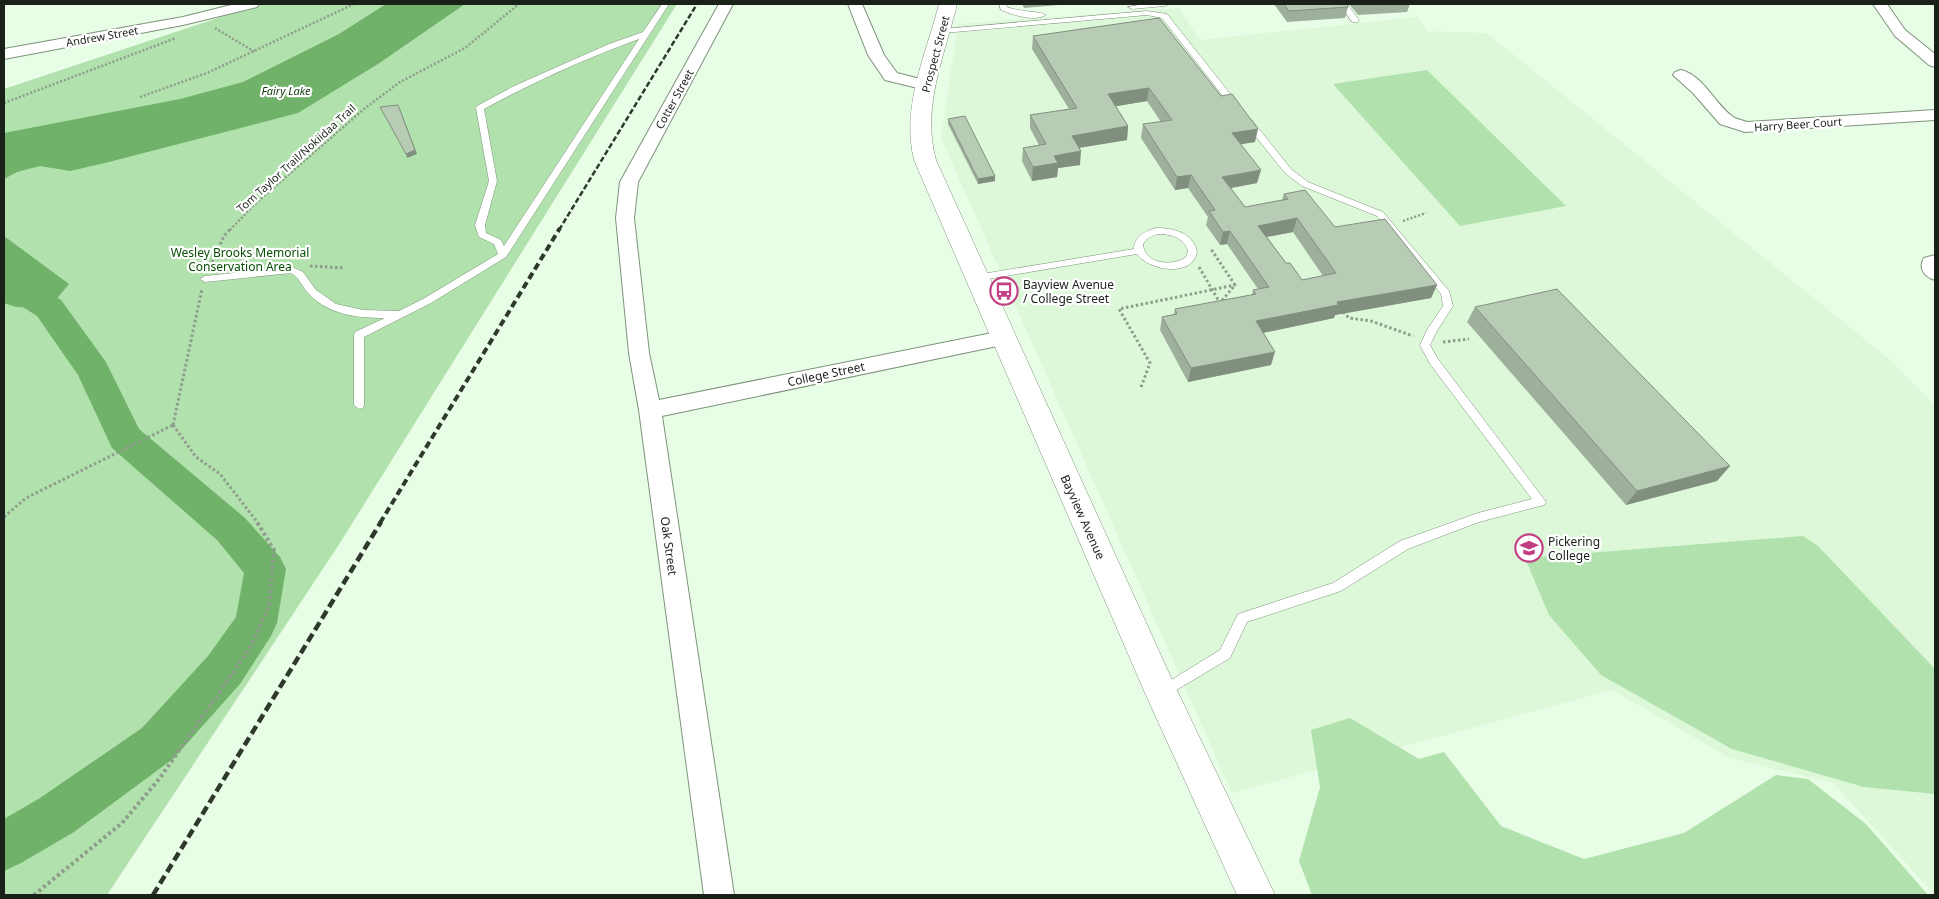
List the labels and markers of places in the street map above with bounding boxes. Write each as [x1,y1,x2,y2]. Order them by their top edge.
bus stop icon: Bayview Avenue / College Street [989,276,1019,306]
place label: Bayview Avenue / College Street [1023,276,1114,307]
school or university icon: Pickering College [1514,533,1544,563]
place label: Pickering College [1548,533,1600,564]

